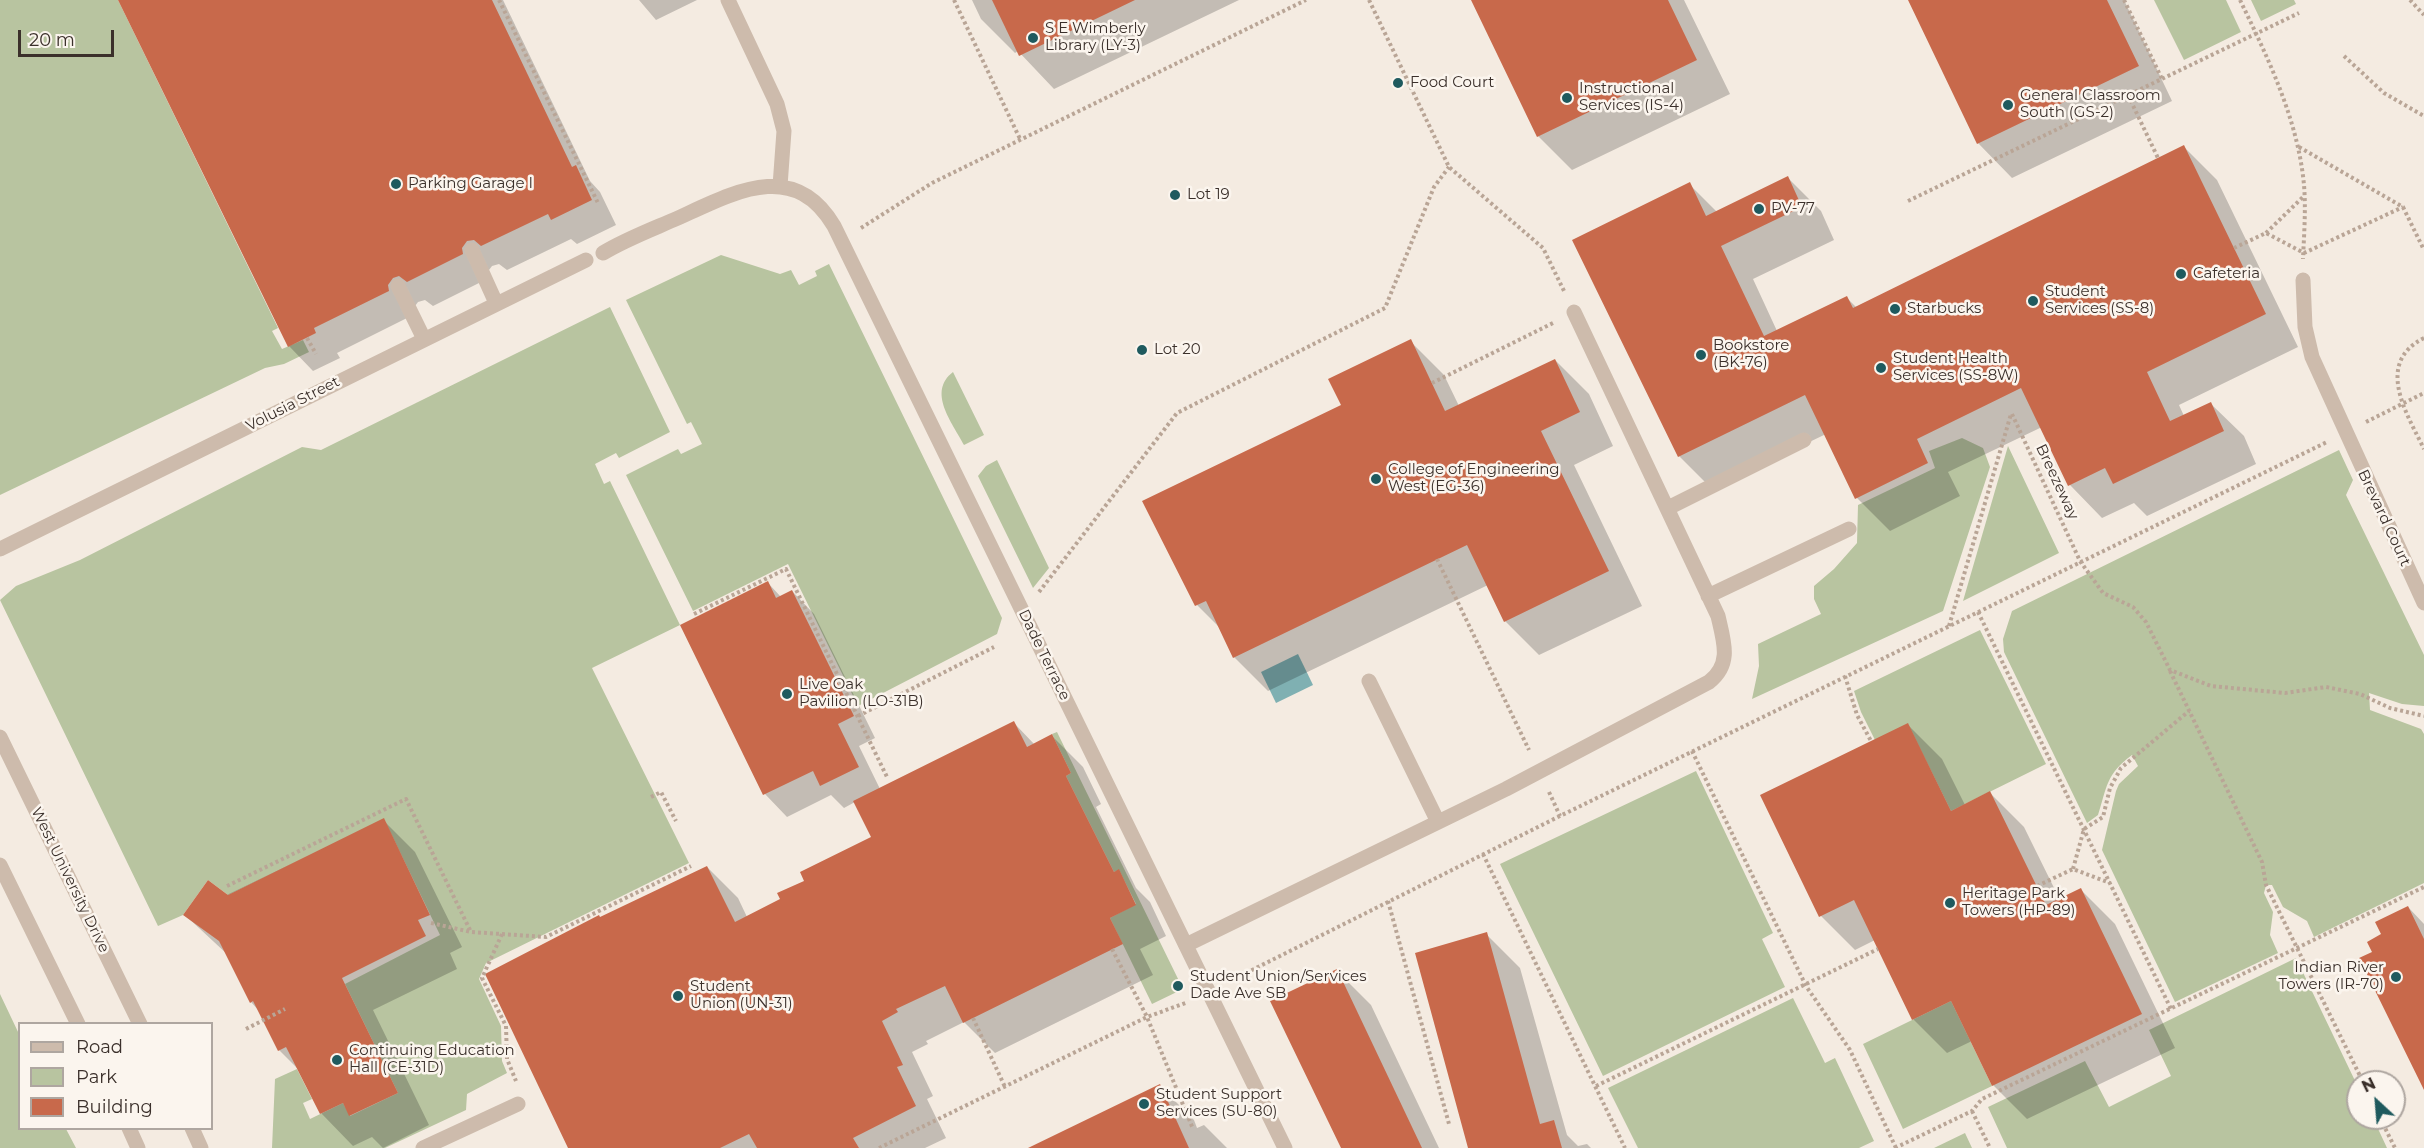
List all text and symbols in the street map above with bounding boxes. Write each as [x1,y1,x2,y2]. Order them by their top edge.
scale bar [21,18,117,56]
place label: S E Wimberly Library (LY-3) [1045,20,1146,55]
text: 20 m [29,29,75,51]
marker: S E Wimberly Library (LY-3) [1026,31,1040,45]
place label: Food Court [1410,74,1494,92]
marker: Food Court [1391,76,1405,90]
place label: Instructional Services (IS-4) [1579,80,1684,115]
place label: General Classroom South (GS-2) [2020,87,2161,122]
marker: Instructional Services (IS-4) [1560,91,1574,105]
marker: General Classroom South (GS-2) [2001,98,2015,112]
place label: Parking Garage I [408,175,533,193]
marker: Parking Garage I [389,177,403,191]
place label: Lot 19 [1187,186,1230,204]
marker: Lot 19 [1168,188,1182,202]
place label: PV-77 [1771,200,1815,218]
marker: PV-77 [1752,202,1766,216]
place label: Cafeteria [2193,265,2260,283]
marker: Cafeteria [2174,267,2188,281]
place label: Student Services (SS-8) [2045,283,2154,318]
marker: Student Services (SS-8) [2026,294,2040,308]
place label: Starbucks [1907,300,1981,318]
marker: Starbucks [1888,302,1902,316]
place label: Bookstore (BK-76) [1713,337,1789,372]
place label: Lot 20 [1154,341,1201,359]
marker: Lot 20 [1135,343,1149,357]
marker: Bookstore (BK-76) [1694,348,1708,362]
place label: Student Health Services (SS-8W) [1893,350,2019,385]
marker: Student Health Services (SS-8W) [1874,361,1888,375]
street label: Volusia Street [243,373,343,435]
street label: Breezeway [2032,441,2082,523]
place label: College of Engineering West (EG-36) [1388,461,1560,496]
street label: Brevard Court [2354,467,2414,569]
marker: College of Engineering West (EG-36) [1369,472,1383,486]
street label: Dade Terrace [1014,607,1074,703]
place label: Live Oak Pavilion (LO-31B) [799,676,924,711]
marker: Live Oak Pavilion (LO-31B) [780,687,794,701]
street label: West University Drive [27,804,113,956]
place label: Heritage Park Towers (HP-89) [1962,885,2075,920]
marker: Heritage Park Towers (HP-89) [1943,896,1957,910]
place label: Indian River Towers (IR-70) [2278,959,2384,994]
place label: Student Union/Services Dade Ave SB [1190,968,1366,1003]
marker: Indian River Towers (IR-70) [2389,970,2403,984]
place label: Student Union (UN-31) [690,978,793,1013]
marker: Student Union/Services Dade Ave SB [1171,979,1185,993]
marker: Student Union (UN-31) [671,989,685,1003]
legend [18,1022,213,1130]
text: Road [76,1036,123,1058]
place label: Continuing Education Hall (CE-31D) [349,1042,515,1077]
marker: Continuing Education Hall (CE-31D) [330,1053,344,1067]
text: Park [76,1066,117,1088]
north arrow [2346,1070,2406,1130]
text: N [2359,1074,2379,1097]
place label: Student Support Services (SU-80) [1156,1086,1282,1121]
text: Building [76,1096,153,1118]
marker: Student Support Services (SU-80) [1137,1097,1151,1111]

